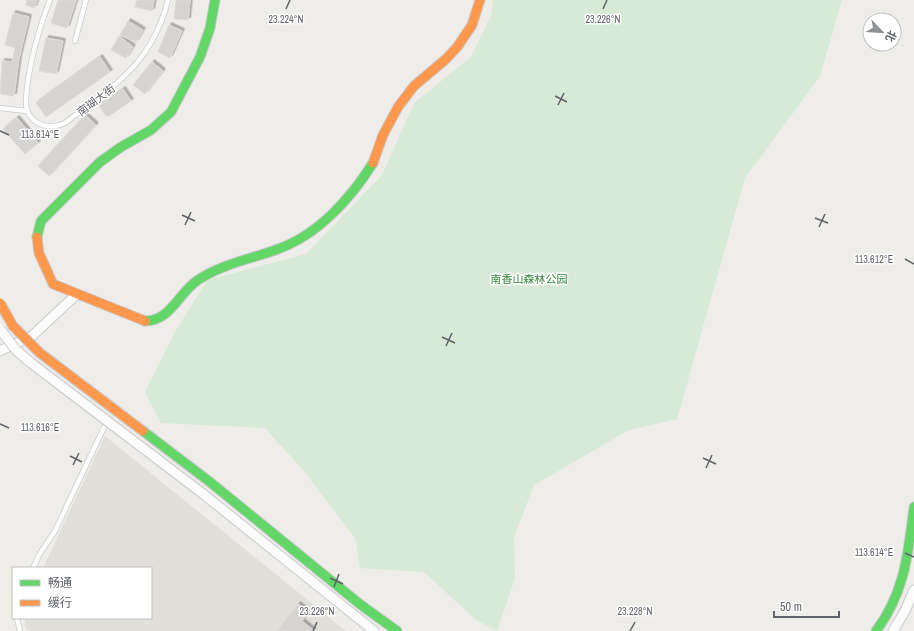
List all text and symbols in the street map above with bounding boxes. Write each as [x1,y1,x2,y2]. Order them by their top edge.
north arrow [862,12,902,52]
text: 23.224°N [269,13,304,26]
text: 23.226°N [586,13,621,26]
text: 北 [882,28,900,44]
street label: 南瑚大街 [74,81,118,119]
text: 113.614°E [21,128,59,141]
text: 113.612°E [855,253,893,266]
park label: 南香山森林公园 [491,272,568,286]
text: 113.616°E [21,421,59,434]
text: 113.614°E [855,546,893,559]
legend [12,567,152,619]
text: 畅通 [48,575,72,591]
scale bar [774,593,839,619]
text: 缓行 [48,595,72,611]
text: 50 m [780,599,802,615]
text: 23.226°N [300,605,335,618]
text: 23.228°N [618,605,653,618]

